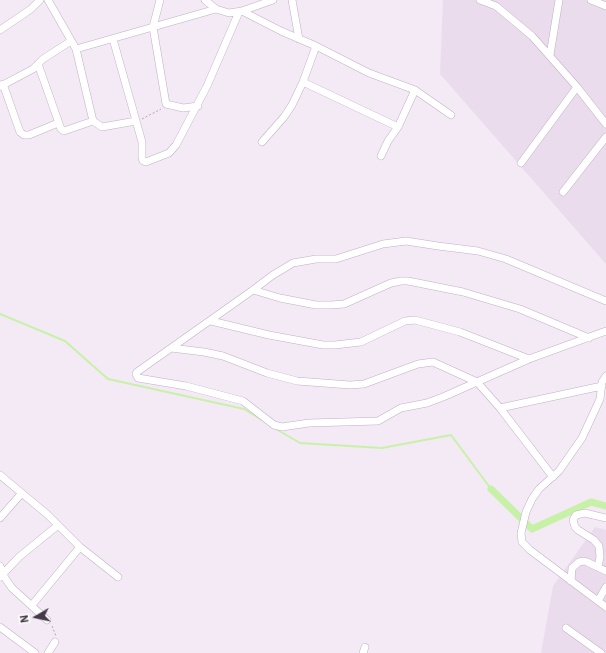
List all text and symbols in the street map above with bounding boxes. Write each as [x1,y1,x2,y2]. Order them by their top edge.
north arrow [16,597,56,637]
text: N [17,614,32,624]

